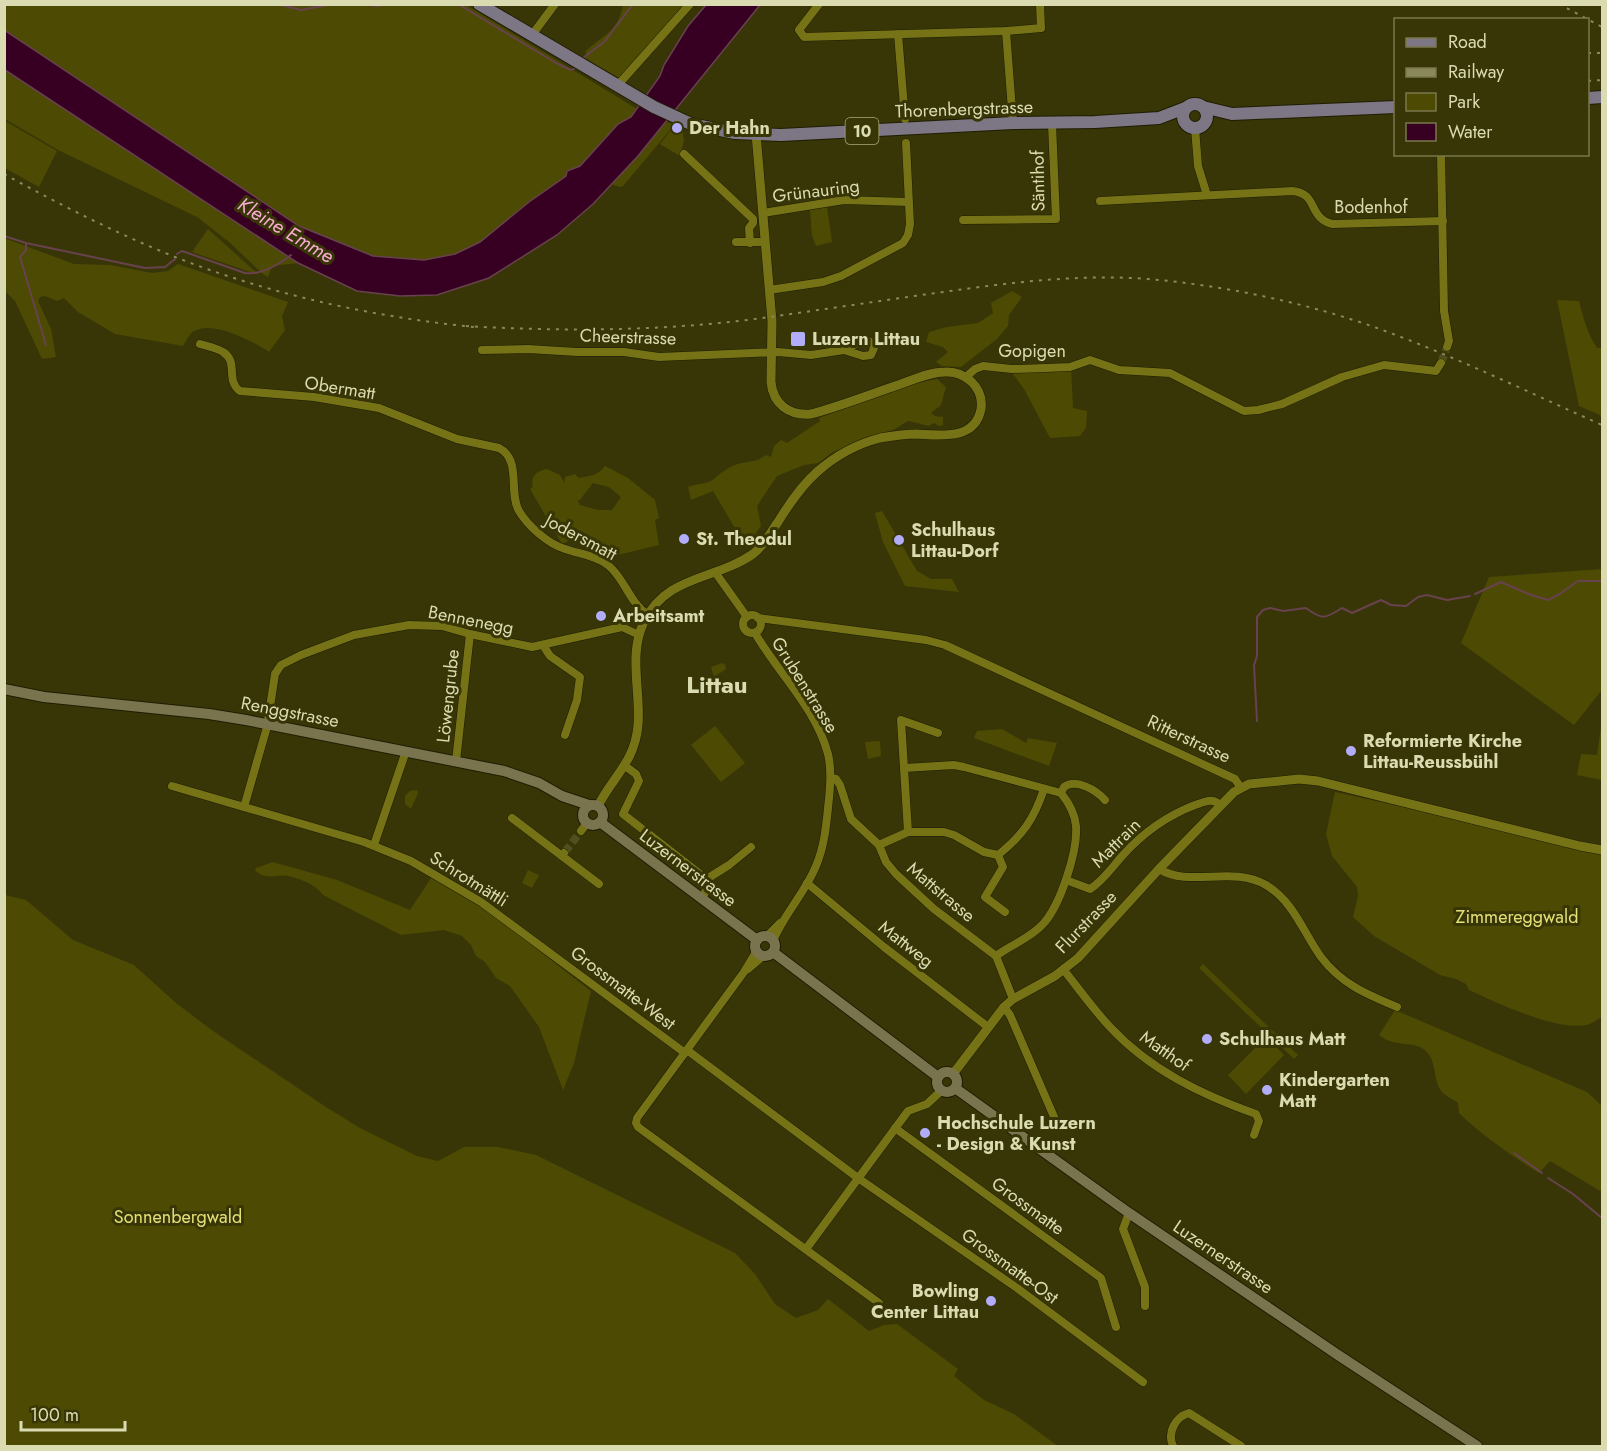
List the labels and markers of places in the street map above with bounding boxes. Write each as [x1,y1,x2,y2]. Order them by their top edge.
place label: Der Hahn [689,115,770,141]
marker: Der Hahn [670,121,684,135]
place label: Luzern Littau [812,326,920,352]
marker: Luzern Littau [789,330,807,348]
place label: Schulhaus Littau-Dorf [911,517,999,564]
place label: St. Theodul [696,526,792,552]
marker: St. Theodul [677,532,691,546]
marker: Schulhaus Littau-Dorf [892,533,906,547]
place label: Arbeitsamt [612,603,704,629]
marker: Arbeitsamt [594,609,608,623]
place label: Reformierte Kirche Littau-Reussbühl [1363,728,1522,775]
marker: Reformierte Kirche Littau-Reussbühl [1344,744,1358,758]
place label: Schulhaus Matt [1219,1026,1346,1052]
marker: Schulhaus Matt [1200,1032,1214,1046]
place label: Kindergarten Matt [1279,1067,1390,1114]
marker: Kindergarten Matt [1260,1083,1274,1097]
place label: Hochschule Luzern - Design & Kunst [937,1110,1096,1157]
marker: Hochschule Luzern - Design & Kunst [918,1126,932,1140]
place label: Bowling Center Littau [871,1278,979,1325]
marker: Bowling Center Littau [984,1294,998,1308]

